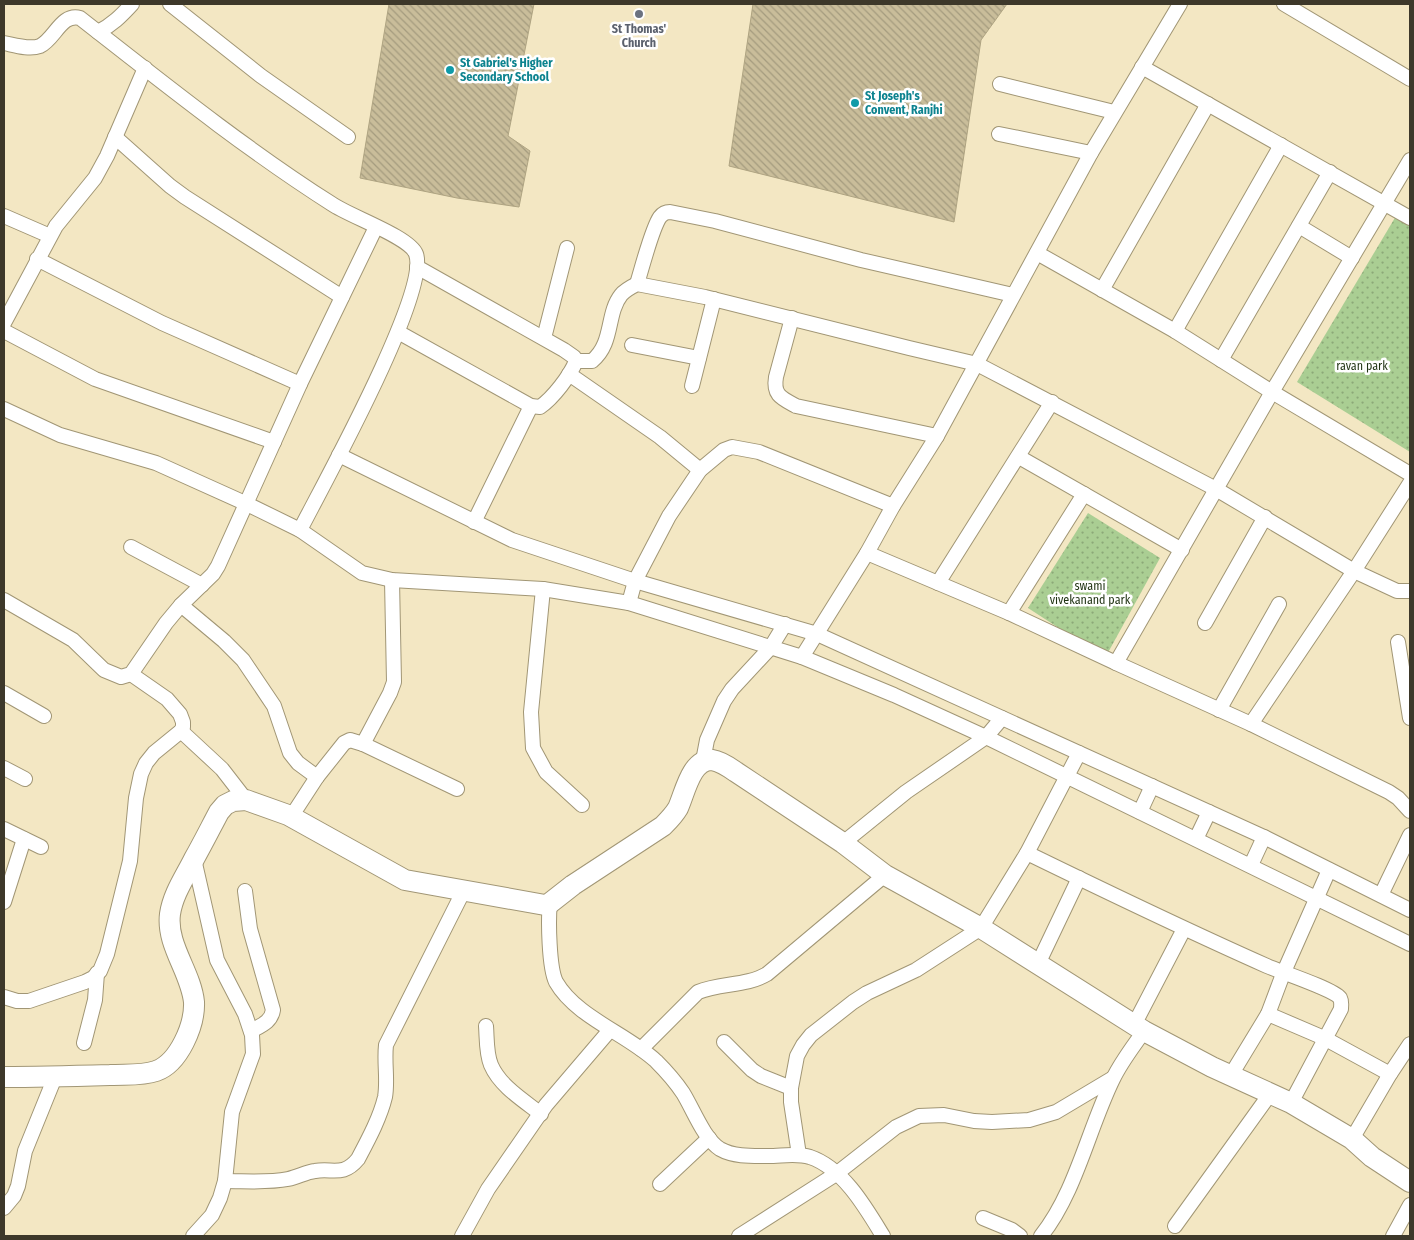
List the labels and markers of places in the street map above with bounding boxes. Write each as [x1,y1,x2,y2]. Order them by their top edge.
marker: St Thomas' Church [633,8,645,20]
place label: St Thomas' Church [612,22,666,50]
place label: St Gabriel's Higher Secondary School [460,56,553,84]
marker: St Gabriel's Higher Secondary School [444,64,456,76]
place label: St Joseph's Convent, Ranjhi [865,89,943,117]
marker: St Joseph's Convent, Ranjhi [849,97,861,109]

